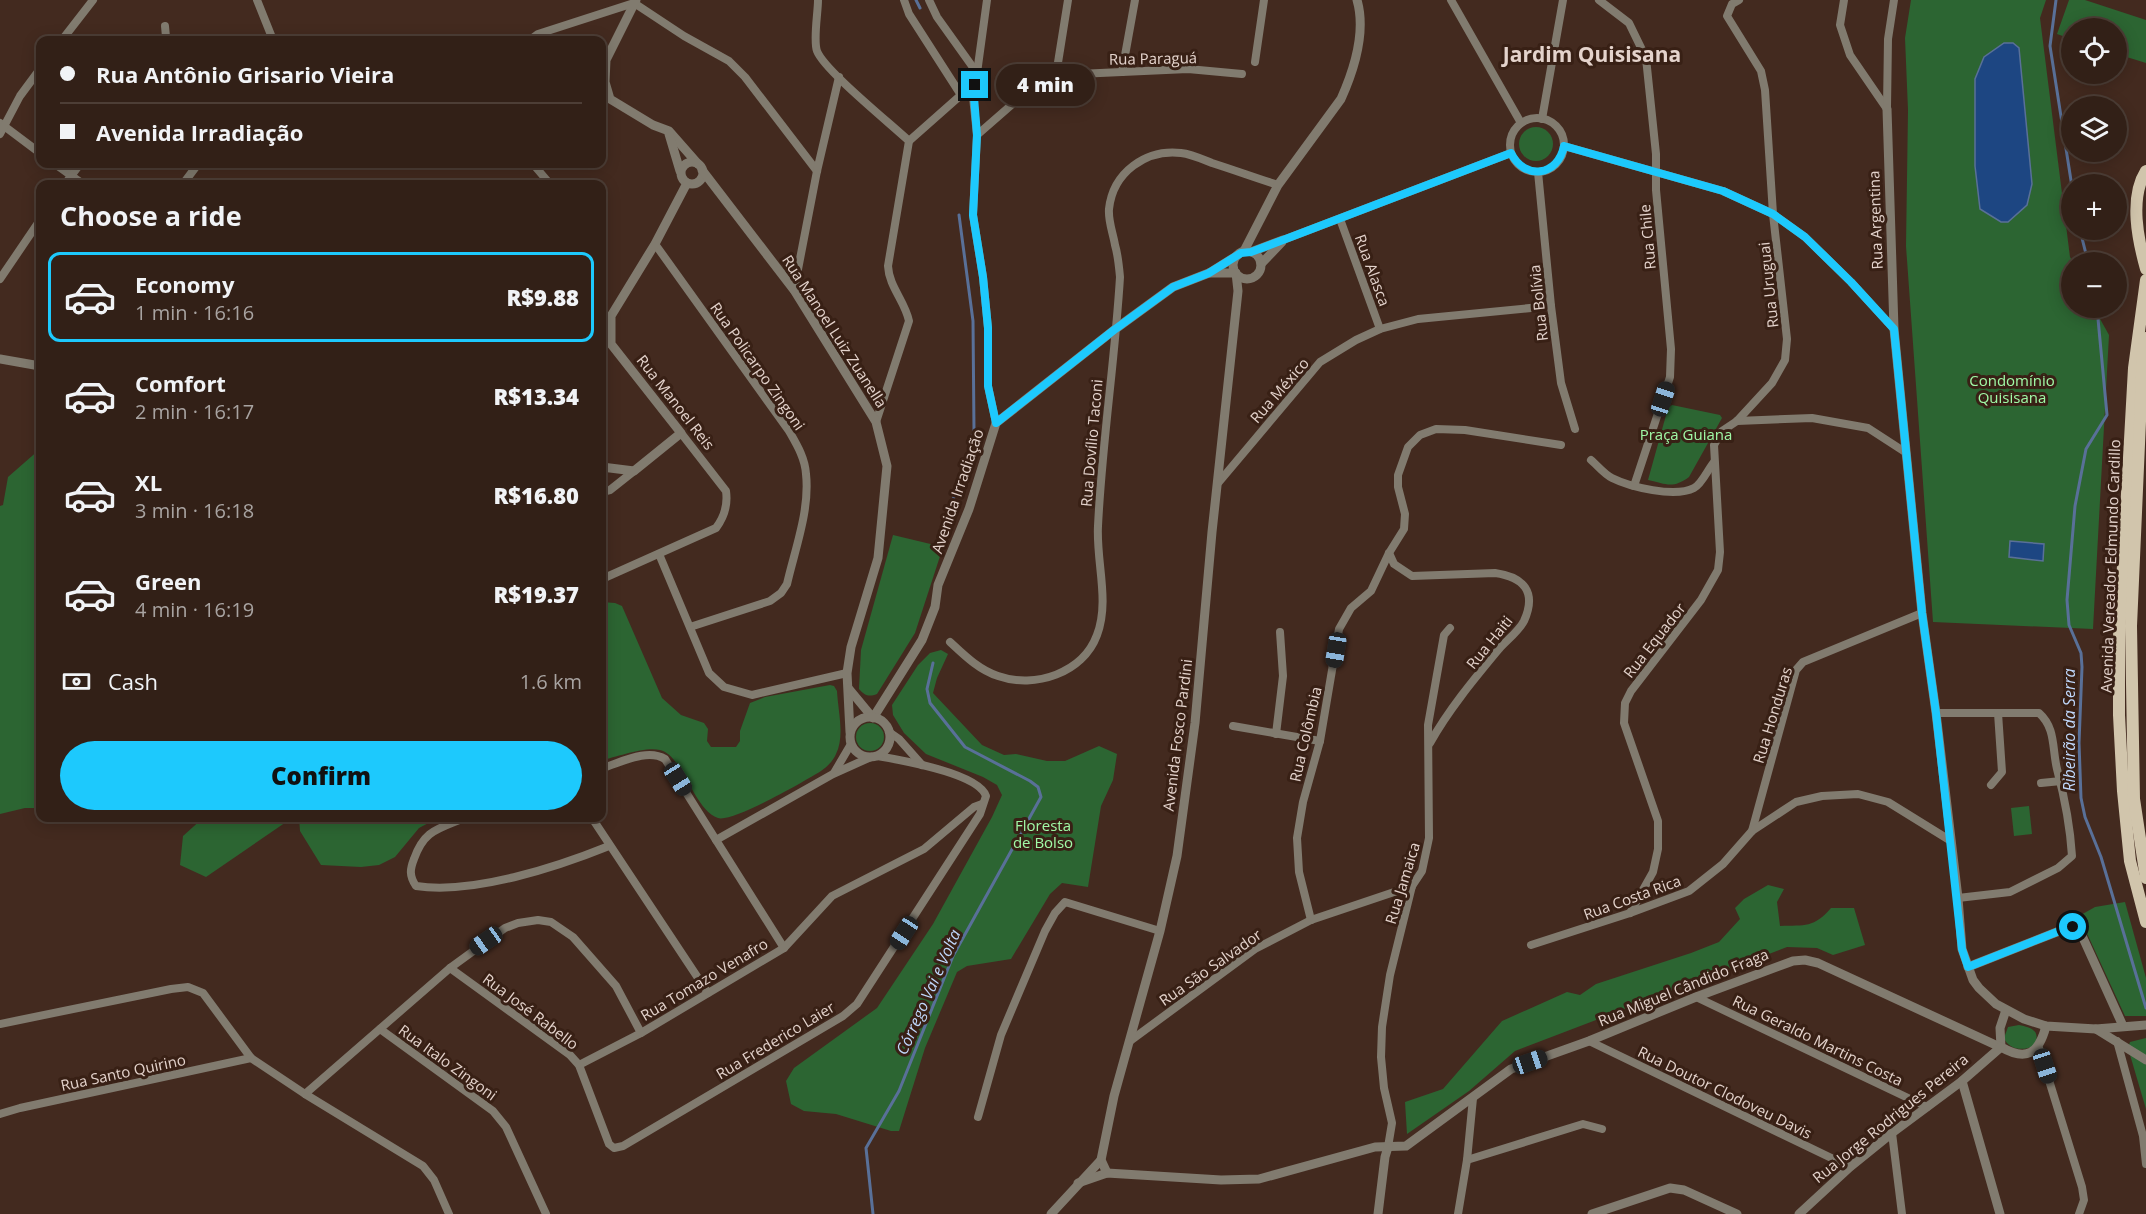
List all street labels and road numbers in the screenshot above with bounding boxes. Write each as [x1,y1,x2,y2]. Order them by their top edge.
street label: Rua Paraguá [1109,47,1197,69]
street label: Rua Argentina [1863,170,1887,270]
street label: Rua Chile [1634,204,1660,270]
street label: Rua Alasca [1351,231,1395,309]
street label: Rua Uruguai [1754,241,1782,329]
street label: Rua Manoel Luiz Zuanella [778,251,892,411]
street label: Rua Bolívia [1524,264,1552,342]
street label: Rua Policarpo Zingoni [706,298,810,434]
street label: Rua Manoel Reis [633,350,719,454]
street label: Rua México [1245,353,1313,427]
street label: Rua Dovílio Taconi [1075,378,1107,508]
street label: Avenida Irradiação [926,426,988,556]
street label: Avenida Vereador Edmundo Cardillo [2096,439,2124,693]
street label: Rua Equador [1618,598,1690,682]
street label: Rua Haiti [1461,611,1517,673]
street label: Avenida Fosco Pardini [1158,658,1196,812]
street label: Rua Honduras [1748,664,1796,766]
street label: Rua Colômbia [1284,684,1326,784]
street label: Rua Jamaica [1380,840,1424,926]
street label: Rua Costa Rica [1580,870,1684,924]
street label: Rua São Salvador [1155,924,1265,1010]
street label: Rua Tomazo Venafro [637,933,771,1025]
street label: Rua Miguel Cândido Fraga [1595,944,1771,1030]
street label: Rua José Rabello [479,968,583,1054]
street label: Rua Geraldo Martins Costa [1730,990,1906,1090]
street label: Rua Frederico Laier [712,997,838,1083]
street label: Rua Italo Zingoni [395,1020,501,1104]
street label: Rua Doutor Clodoveu Davis [1635,1041,1815,1143]
street label: Rua Santo Quirino [59,1049,187,1095]
street label: Rua Jorge Rodrigues Pereira [1808,1049,1972,1187]

